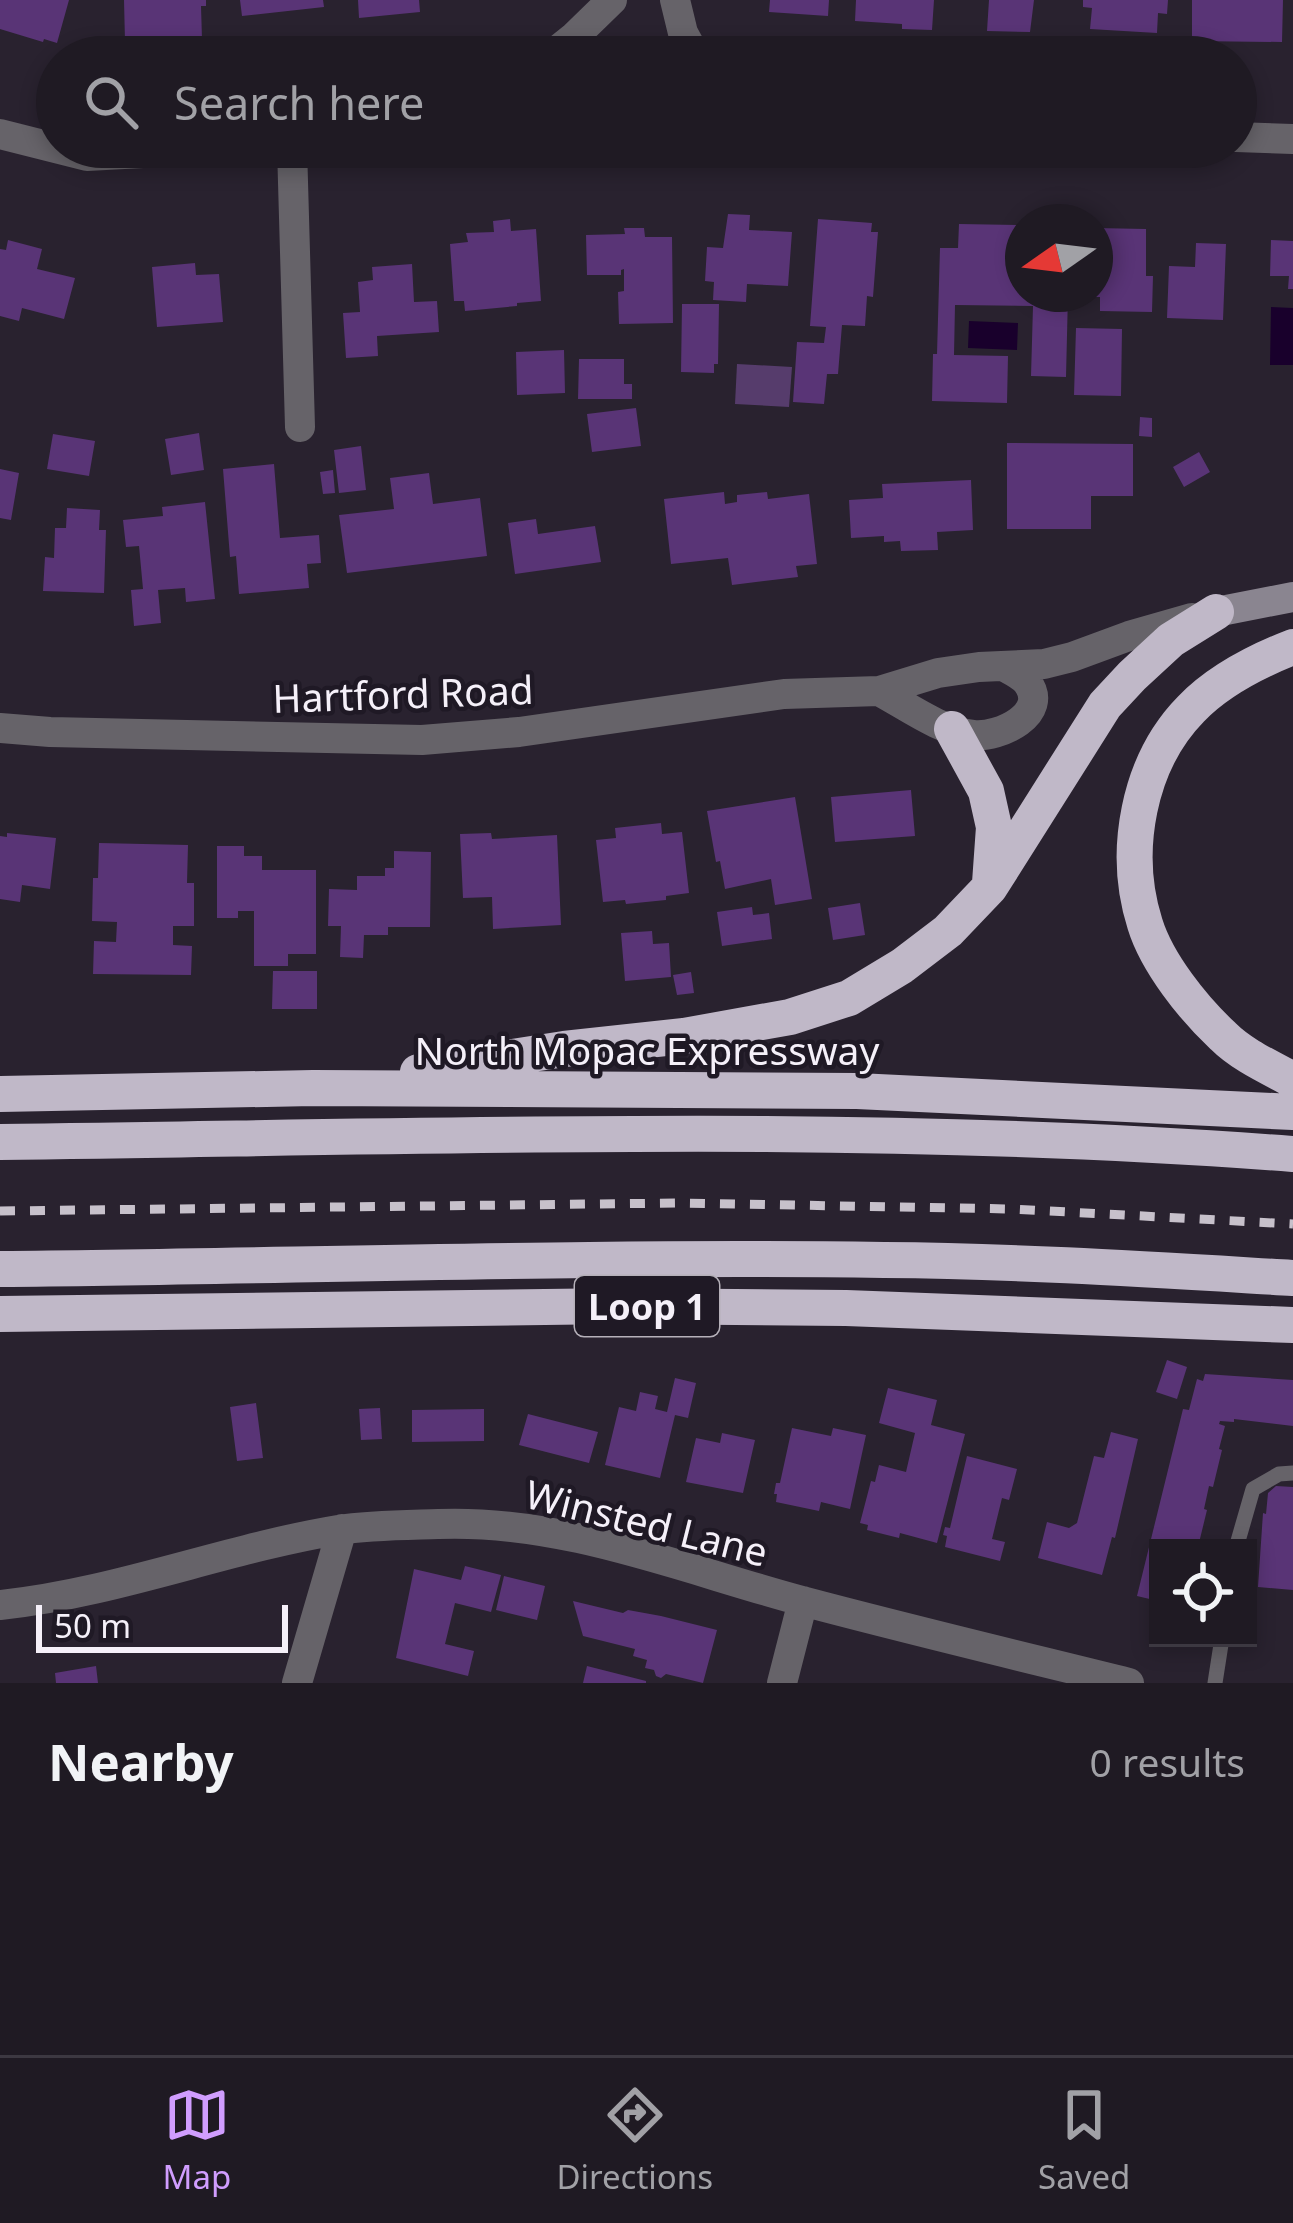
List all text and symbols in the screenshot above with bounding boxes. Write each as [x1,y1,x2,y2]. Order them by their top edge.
search box [36,36,1257,168]
icon: search [78,69,144,135]
text: Search here [174,72,424,133]
north arrow [1005,204,1113,312]
street label: Hartford Road [272,662,534,724]
street label: North Mopac Expressway [415,1023,879,1076]
road number: Loop 1 [575,1276,719,1336]
street label: Winsted Lane [520,1466,774,1578]
map controls [1149,1539,1257,1647]
button: locate [1149,1539,1257,1647]
scale bar [36,1599,288,1652]
text: 50 m [54,1603,131,1648]
text: Nearby [48,1726,234,1796]
text: 0 results [1090,1735,1245,1788]
tab: Map [163,2082,231,2199]
tab: Directions [556,2082,713,2199]
tab: Saved [1038,2082,1130,2199]

